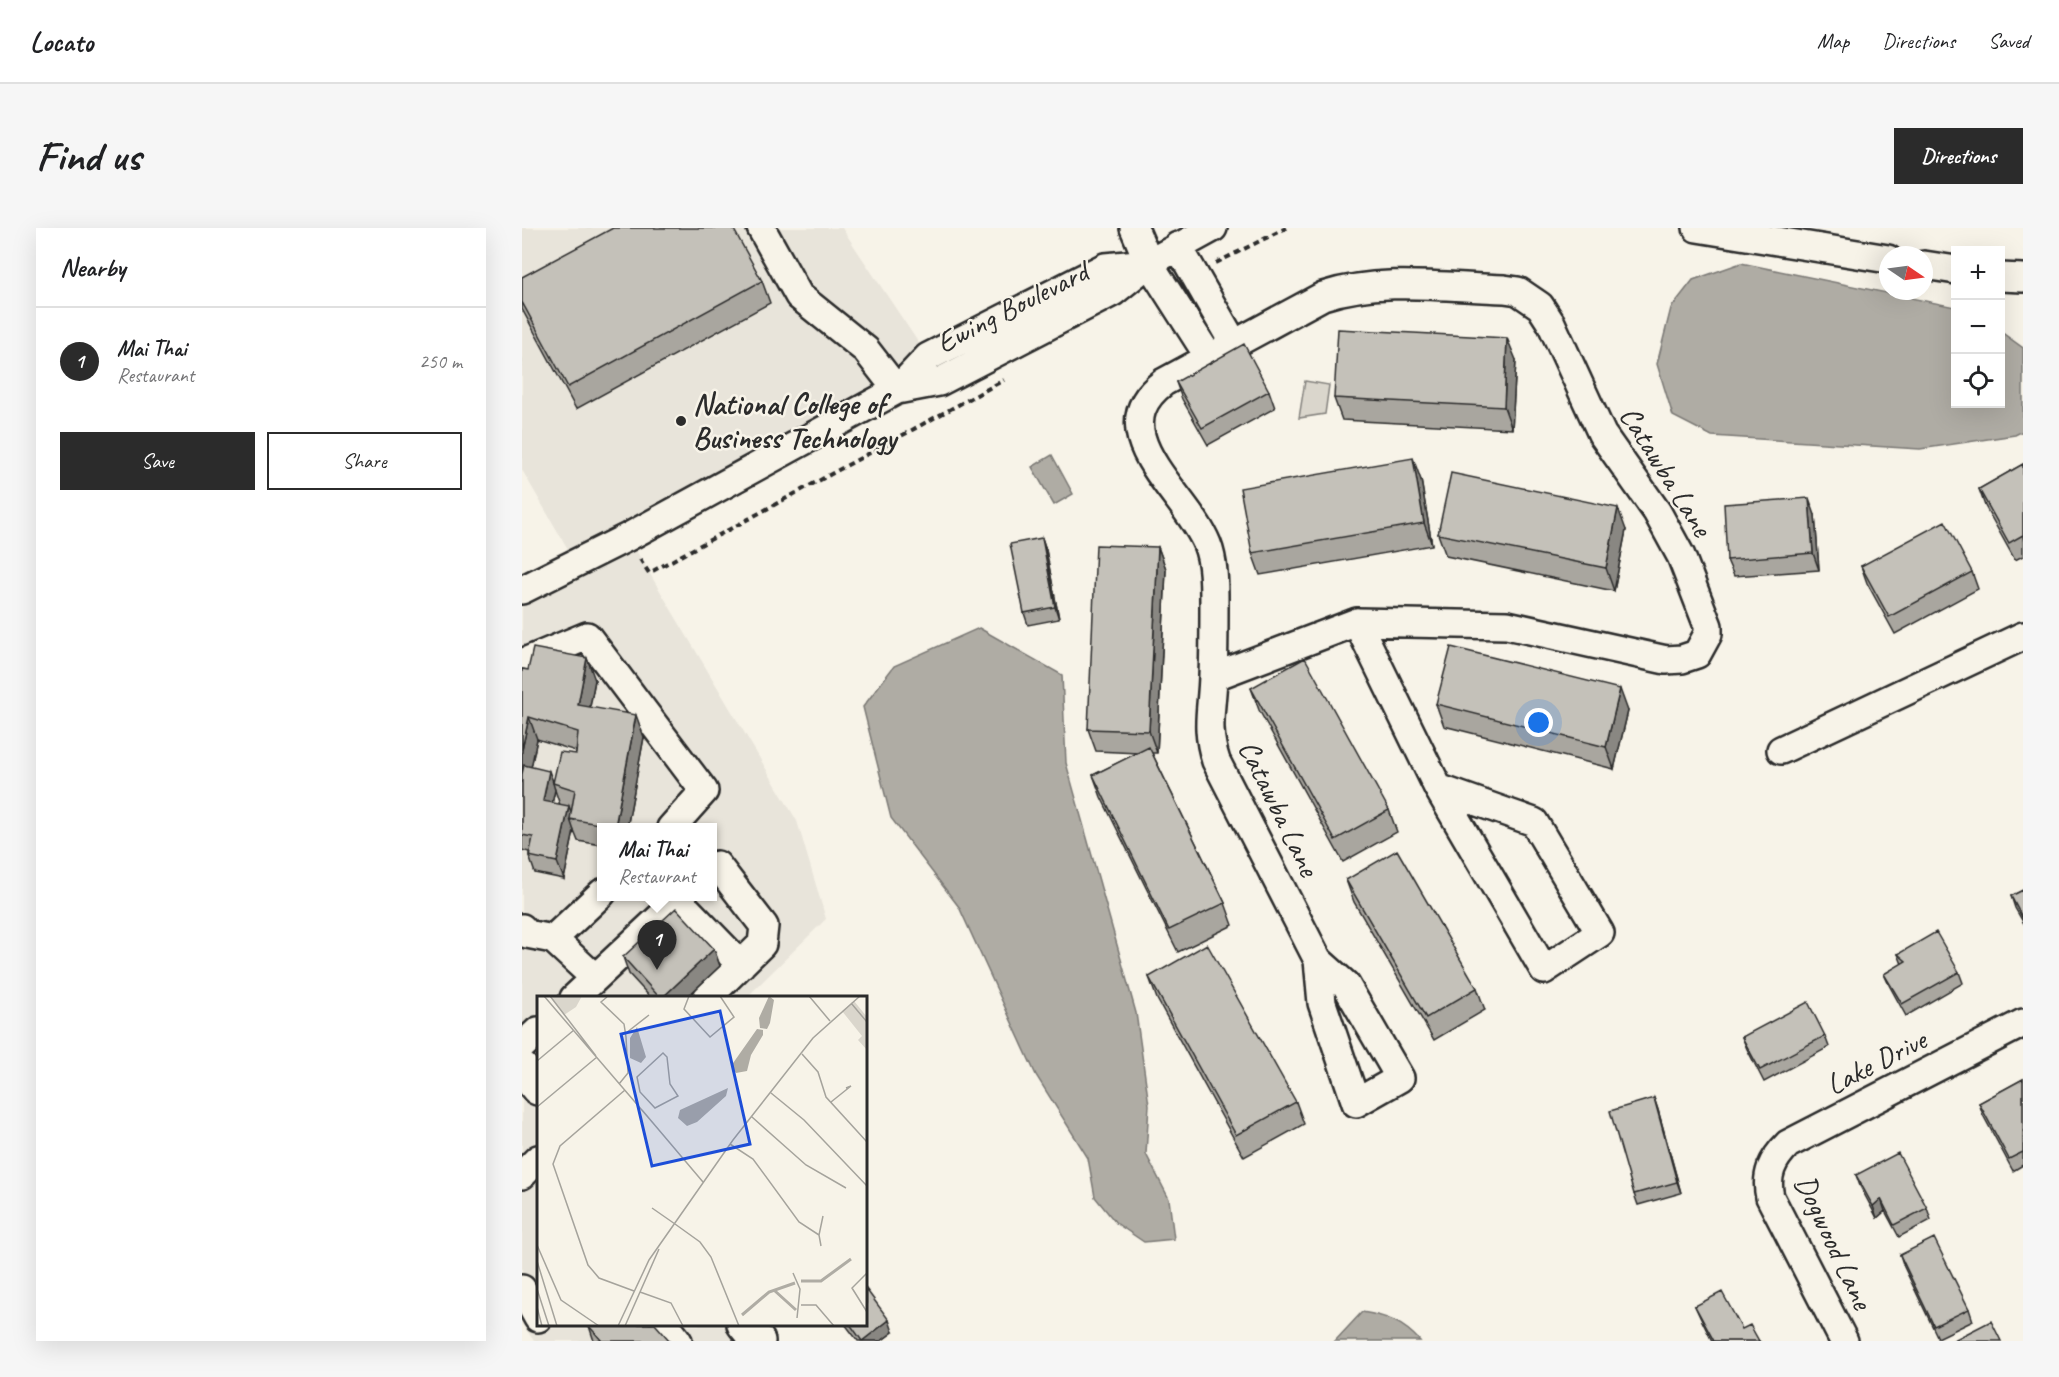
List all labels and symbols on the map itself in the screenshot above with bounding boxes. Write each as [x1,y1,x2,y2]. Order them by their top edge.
north arrow [1879,246,1933,300]
street label: Ewing Boulevard [930,251,1098,361]
place label: National College of Business Technology [693,385,899,457]
street label: Catawba Lane [1611,399,1722,545]
marker: National College of Business Technology [674,414,688,428]
your location [1524,708,1553,737]
street label: Catawba Lane [1230,734,1329,884]
pin: 1 [638,920,676,970]
inset map [537,996,867,1326]
street label: Lake Drive [1820,1020,1934,1103]
street label: Dogwood Lane [1786,1169,1883,1317]

